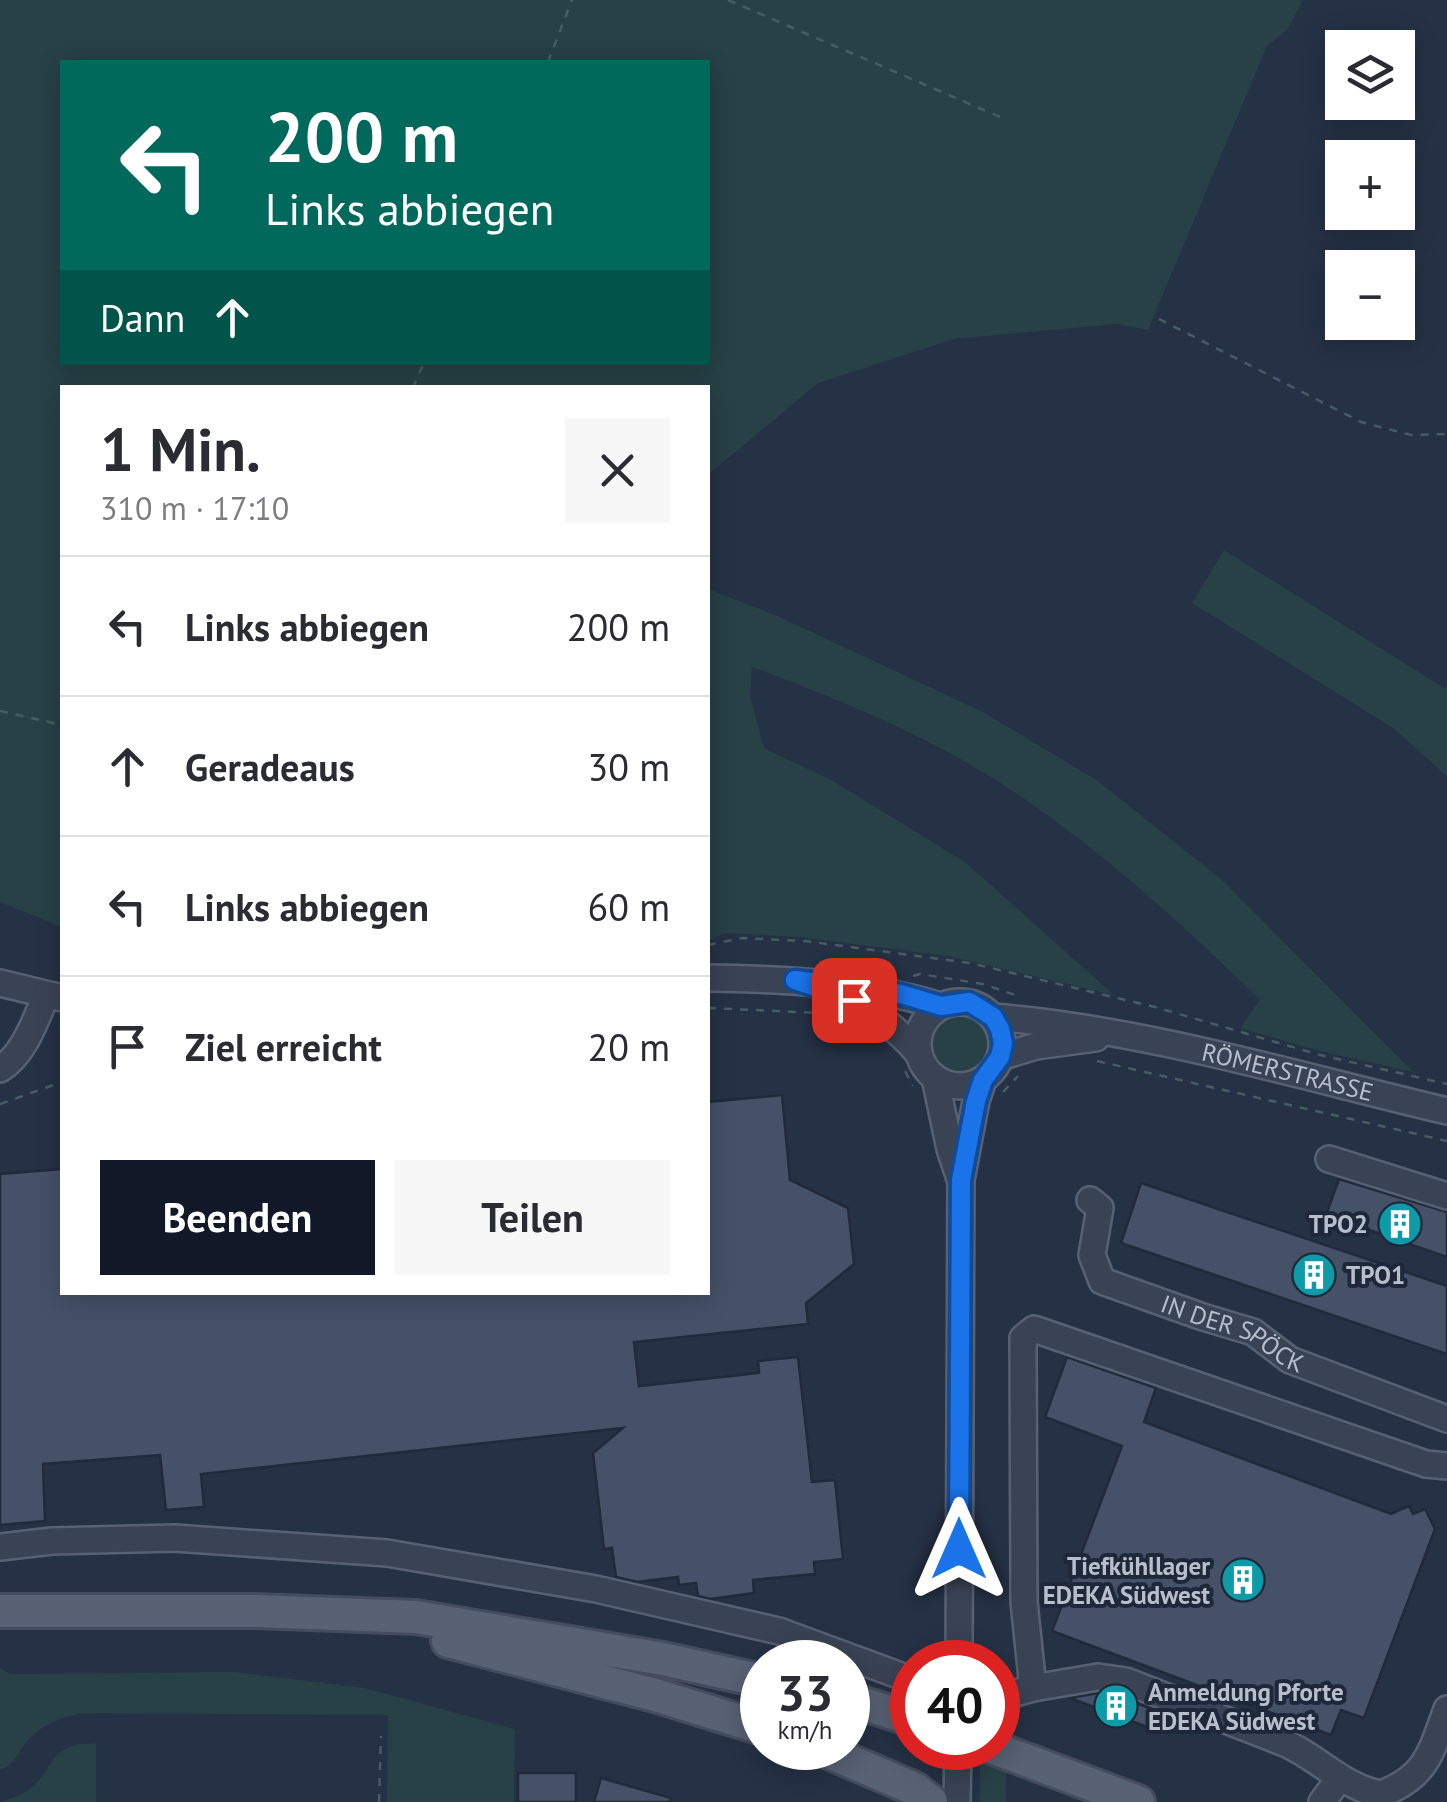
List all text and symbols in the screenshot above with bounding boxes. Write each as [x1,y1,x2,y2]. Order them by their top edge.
map controls [1325,30,1415,340]
button: layers [1325,30,1415,120]
text: 200 m [265,91,458,181]
icon: left [100,100,230,230]
button: + [1325,140,1415,230]
text: Links abbiegen [265,179,554,237]
button: − [1325,250,1415,340]
icon: ahead [205,290,260,345]
text: Dann [100,293,185,342]
text: 1 Min. [100,410,261,488]
button: close [565,418,670,523]
text: 310 m · 17:10 [100,487,289,529]
icon: left [100,599,155,654]
text: Links abbiegen [185,602,429,651]
text: 200 m [567,602,670,651]
icon: ahead [100,739,155,794]
text: Geradeaus [185,742,355,791]
text: 30 m [588,742,670,791]
icon: left [100,879,155,934]
text: Links abbiegen [185,882,429,931]
text: 60 m [588,882,670,931]
pin [812,958,897,1043]
icon: arrive [827,973,882,1028]
icon: arrive [100,1019,155,1074]
text: Ziel erreicht [185,1022,382,1071]
text: 20 m [588,1022,670,1071]
street label: RÖMERSTRASSE [1199,1036,1377,1108]
button: Beenden [100,1160,375,1275]
button: Teilen [395,1160,670,1275]
building icon: TPO2 [1377,1201,1423,1247]
place label: TPO2 [1309,1208,1368,1240]
building icon: TPO1 [1291,1252,1337,1298]
place label: TPO1 [1346,1259,1405,1291]
street label: IN DER SPÖCK [1157,1287,1308,1380]
position arrow [907,1497,1011,1601]
place label: Tiefkühllager EDEKA Südwest [1043,1550,1210,1611]
building icon: Tiefkühllager EDEKA Südwest [1220,1557,1266,1603]
speed limit sign: 40 [890,1640,1020,1770]
text: 33 [777,1660,833,1725]
place label: Anmeldung Pforte EDEKA Südwest [1148,1676,1344,1737]
building icon: Anmeldung Pforte EDEKA Südwest [1093,1683,1139,1729]
text: km/h [778,1714,832,1746]

